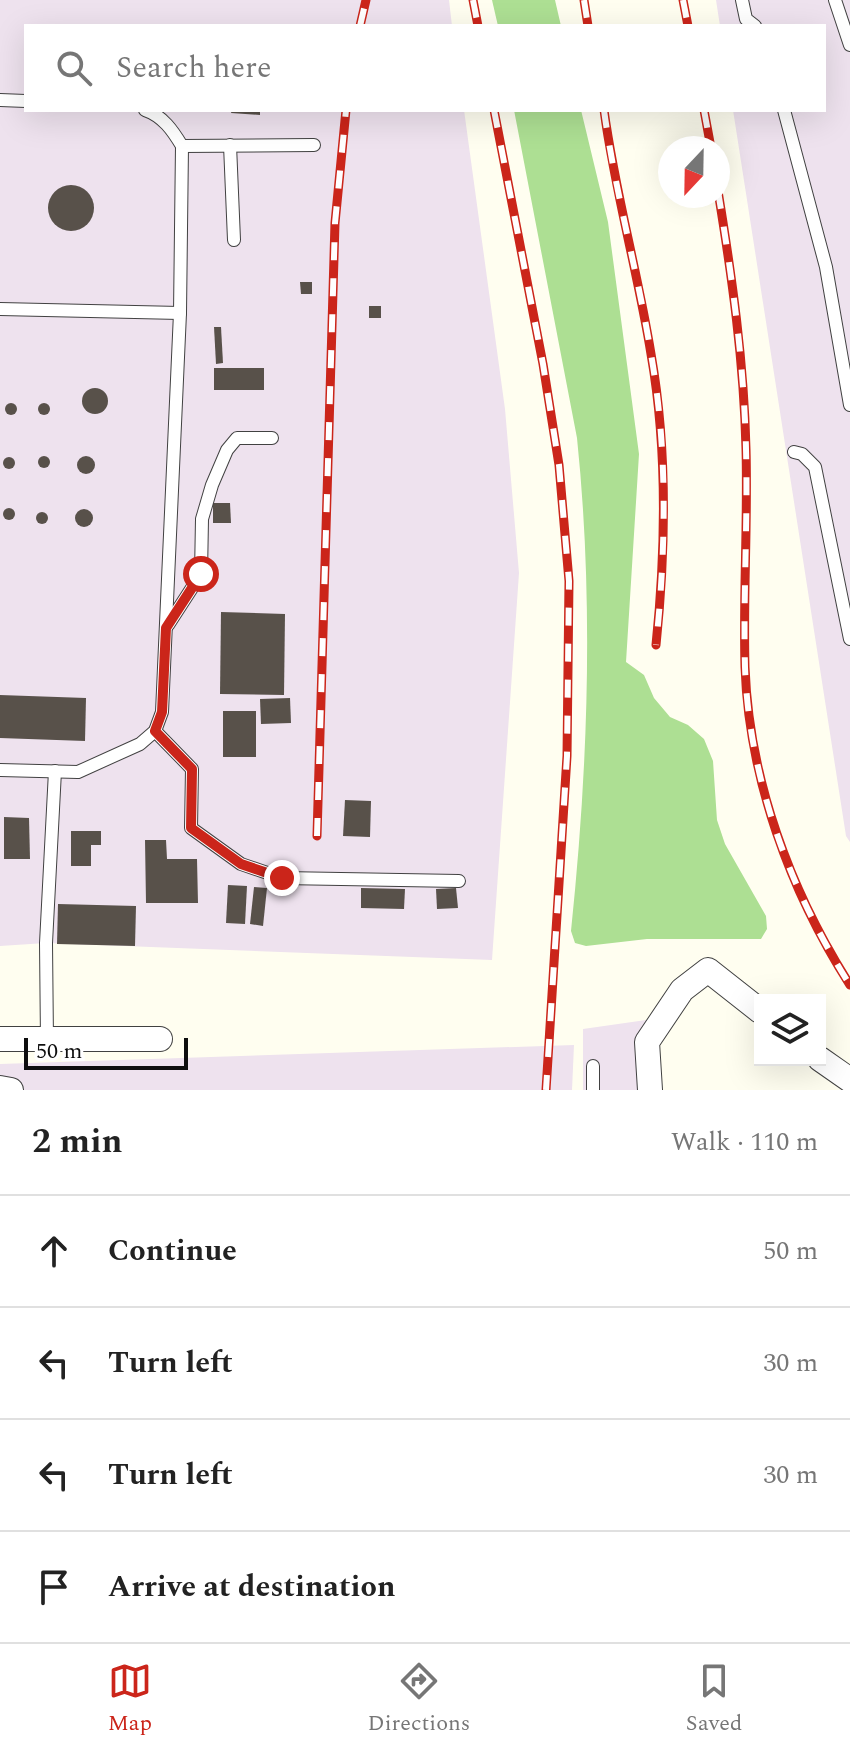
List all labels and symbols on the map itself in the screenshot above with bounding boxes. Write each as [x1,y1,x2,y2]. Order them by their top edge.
north arrow [658,136,730,208]
route start [183,556,219,592]
route end [264,860,300,896]
scale bar [24,1034,188,1070]

